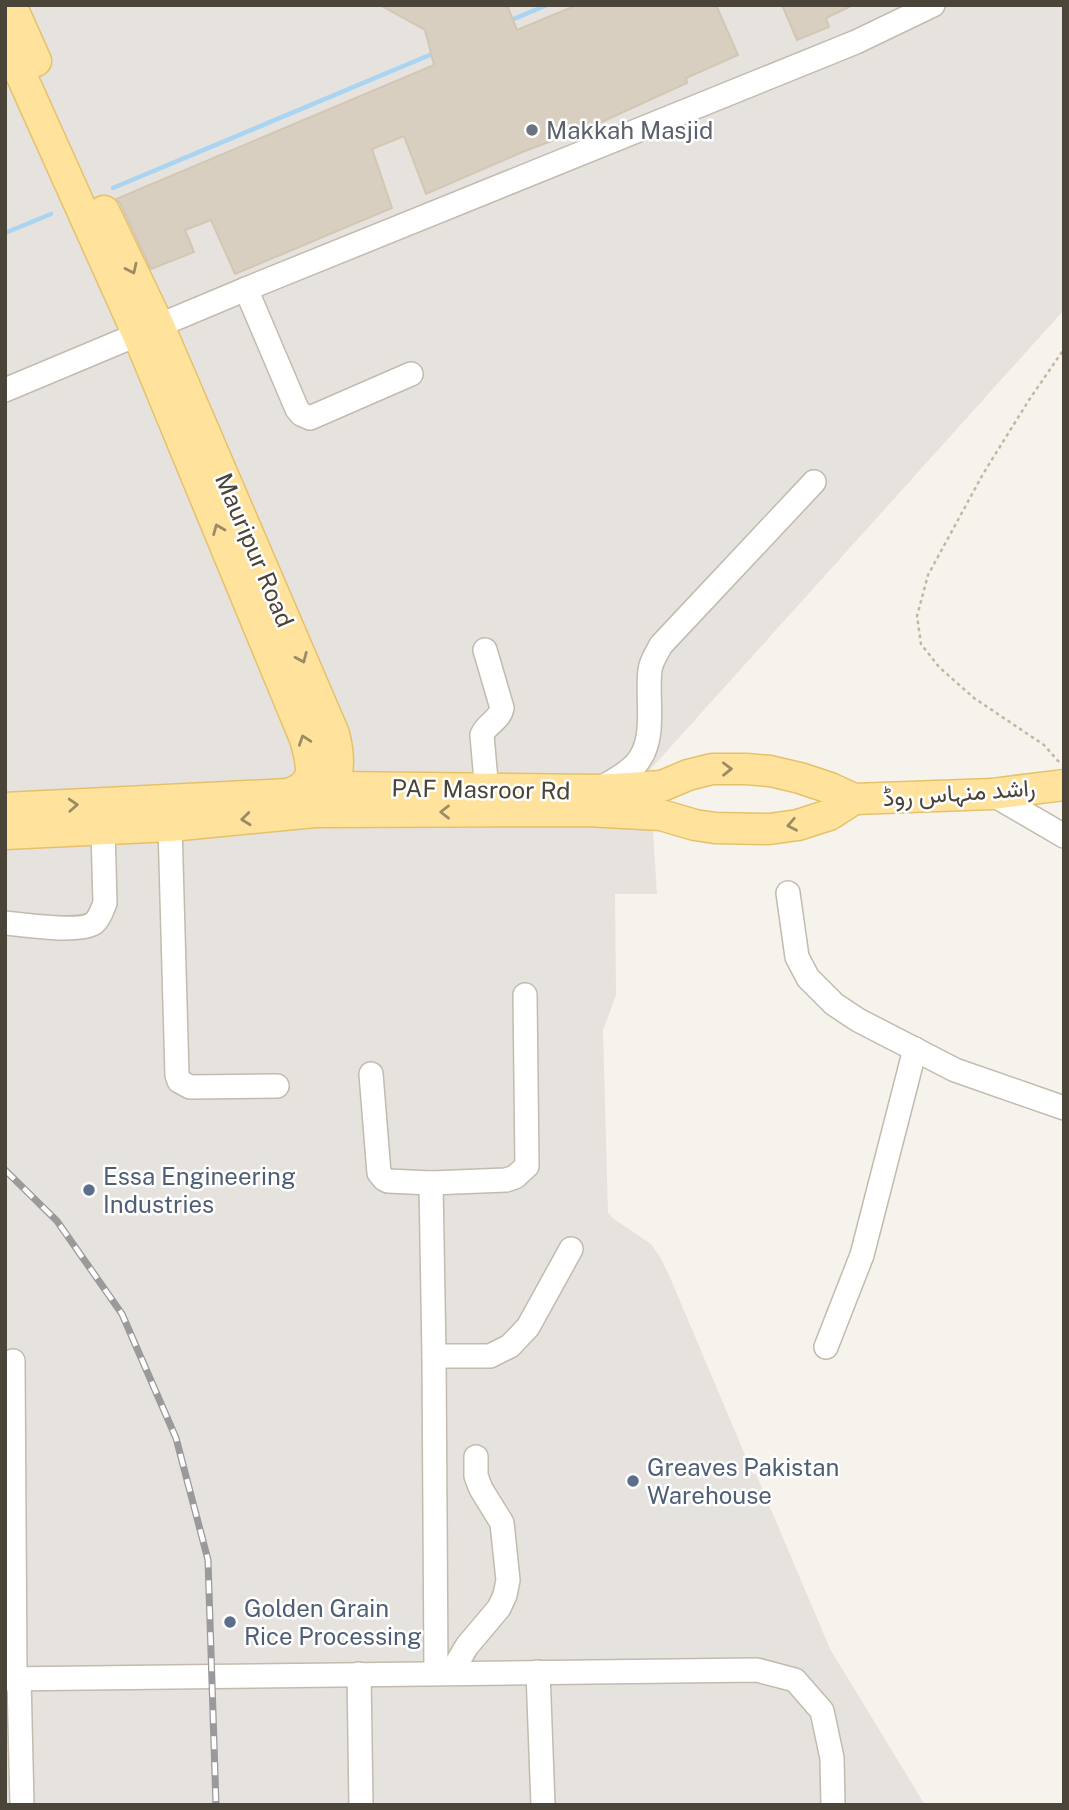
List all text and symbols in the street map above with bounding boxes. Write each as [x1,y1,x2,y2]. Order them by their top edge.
place label: Makkah Masjid [546,116,713,144]
marker: Makkah Masjid [524,122,540,138]
one-way arrow [124,262,138,275]
street label: Mauripur Road [210,469,300,631]
one-way arrow [212,524,226,536]
one-way arrow [293,651,307,663]
one-way arrow [298,734,312,746]
one-way arrow [722,761,733,777]
street label: PAF Masroor Rd [391,773,571,805]
street label: راشد منہاس روڈ [882,773,1036,813]
one-way arrow [68,797,79,812]
one-way arrow [440,804,451,819]
one-way arrow [240,811,251,826]
one-way arrow [786,817,798,832]
place label: Essa Engineering Industries [103,1162,296,1218]
marker: Essa Engineering Industries [81,1182,97,1198]
place label: Greaves Pakistan Warehouse [647,1453,839,1509]
marker: Greaves Pakistan Warehouse [625,1473,641,1489]
place label: Golden Grain Rice Processing [244,1594,422,1650]
marker: Golden Grain Rice Processing [222,1614,238,1630]

